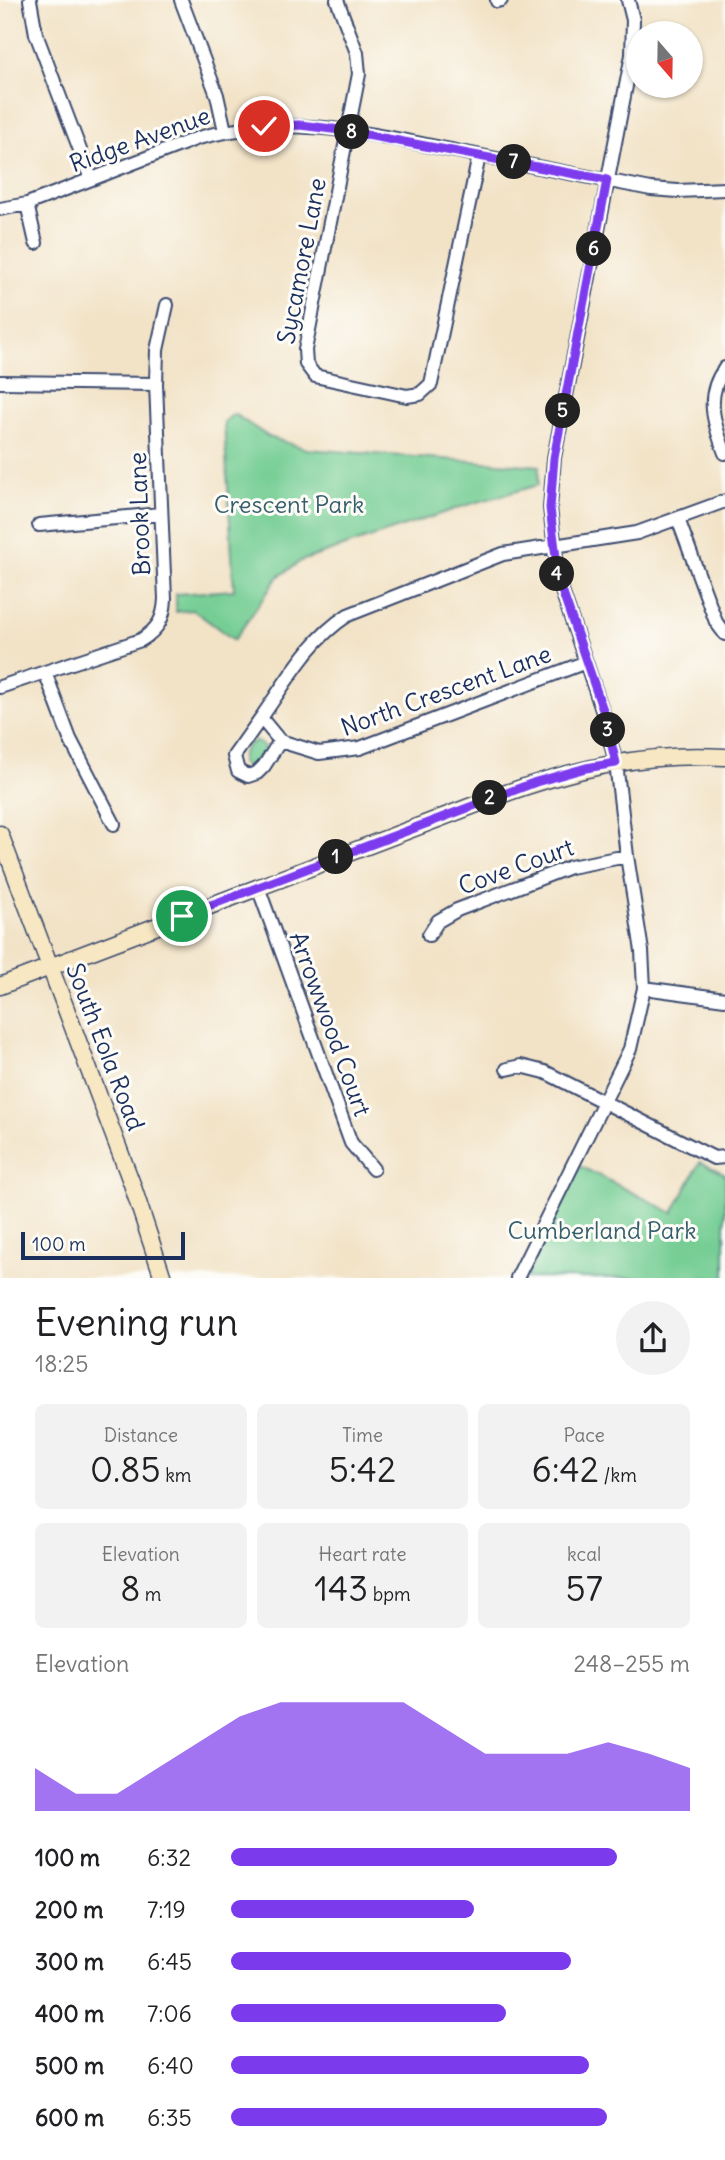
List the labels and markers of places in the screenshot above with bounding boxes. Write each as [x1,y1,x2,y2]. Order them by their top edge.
pin [234,96,294,156]
pin: 8 [334,114,370,150]
pin: 7 [496,144,532,180]
pin: 6 [576,232,612,266]
pin: 5 [546,394,580,428]
pin: 4 [540,556,574,592]
pin: 3 [590,712,626,748]
pin: 2 [472,780,508,816]
pin: 1 [318,840,354,874]
pin [152,886,212,946]

